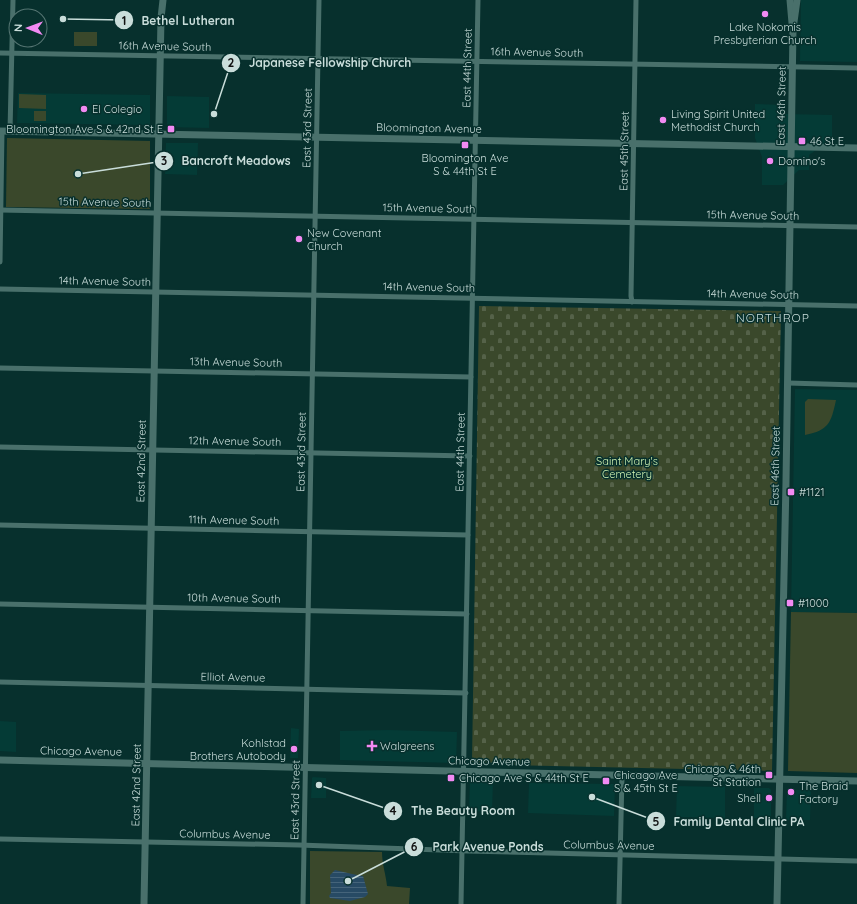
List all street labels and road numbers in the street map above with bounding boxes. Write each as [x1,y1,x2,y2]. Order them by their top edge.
street label: East 44th Street [459,28,475,108]
street label: 16th Avenue South [119,38,211,54]
street label: 16th Avenue South [491,44,583,60]
street label: East 46th Street [773,66,789,146]
street label: East 43rd Street [299,88,315,168]
street label: East 45th Street [616,111,632,191]
street label: Bloomington Avenue [376,120,482,136]
street label: 15th Avenue South [59,194,151,210]
street label: 15th Avenue South [383,200,475,216]
street label: 15th Avenue South [707,207,799,223]
street label: 14th Avenue South [59,273,151,289]
street label: 14th Avenue South [383,279,475,295]
street label: 14th Avenue South [707,286,799,302]
street label: 13th Avenue South [190,354,282,370]
street label: East 43rd Street [293,412,309,492]
street label: East 44th Street [452,412,468,492]
street label: East 42nd Street [133,419,149,503]
street label: East 46th Street [767,426,783,506]
street label: 12th Avenue South [188,433,282,449]
street label: 11th Avenue South [188,512,280,528]
street label: 10th Avenue South [187,590,281,606]
street label: Elliot Avenue [201,669,265,685]
street label: Chicago Avenue [40,743,122,759]
street label: East 42nd Street [128,743,144,827]
street label: Chicago Avenue [448,753,530,769]
street label: East 43rd Street [287,760,303,840]
street label: Columbus Avenue [179,826,271,842]
street label: Columbus Avenue [563,837,655,853]

